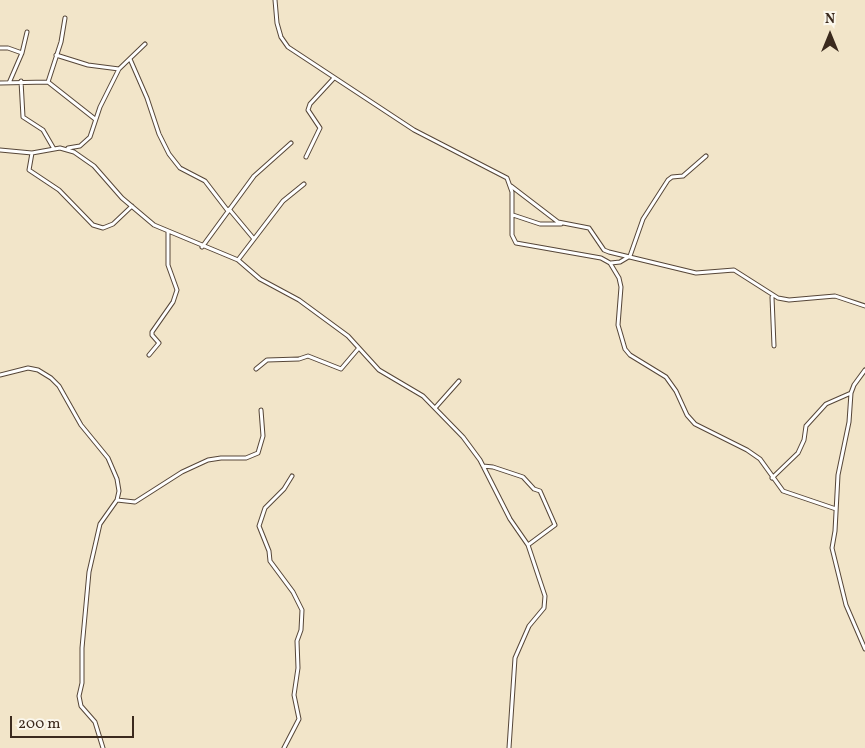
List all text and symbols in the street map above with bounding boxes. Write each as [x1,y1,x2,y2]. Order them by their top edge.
north arrow [805,10,855,60]
text: N [825,10,835,29]
scale bar [12,706,136,738]
text: 200 m [18,714,61,735]

